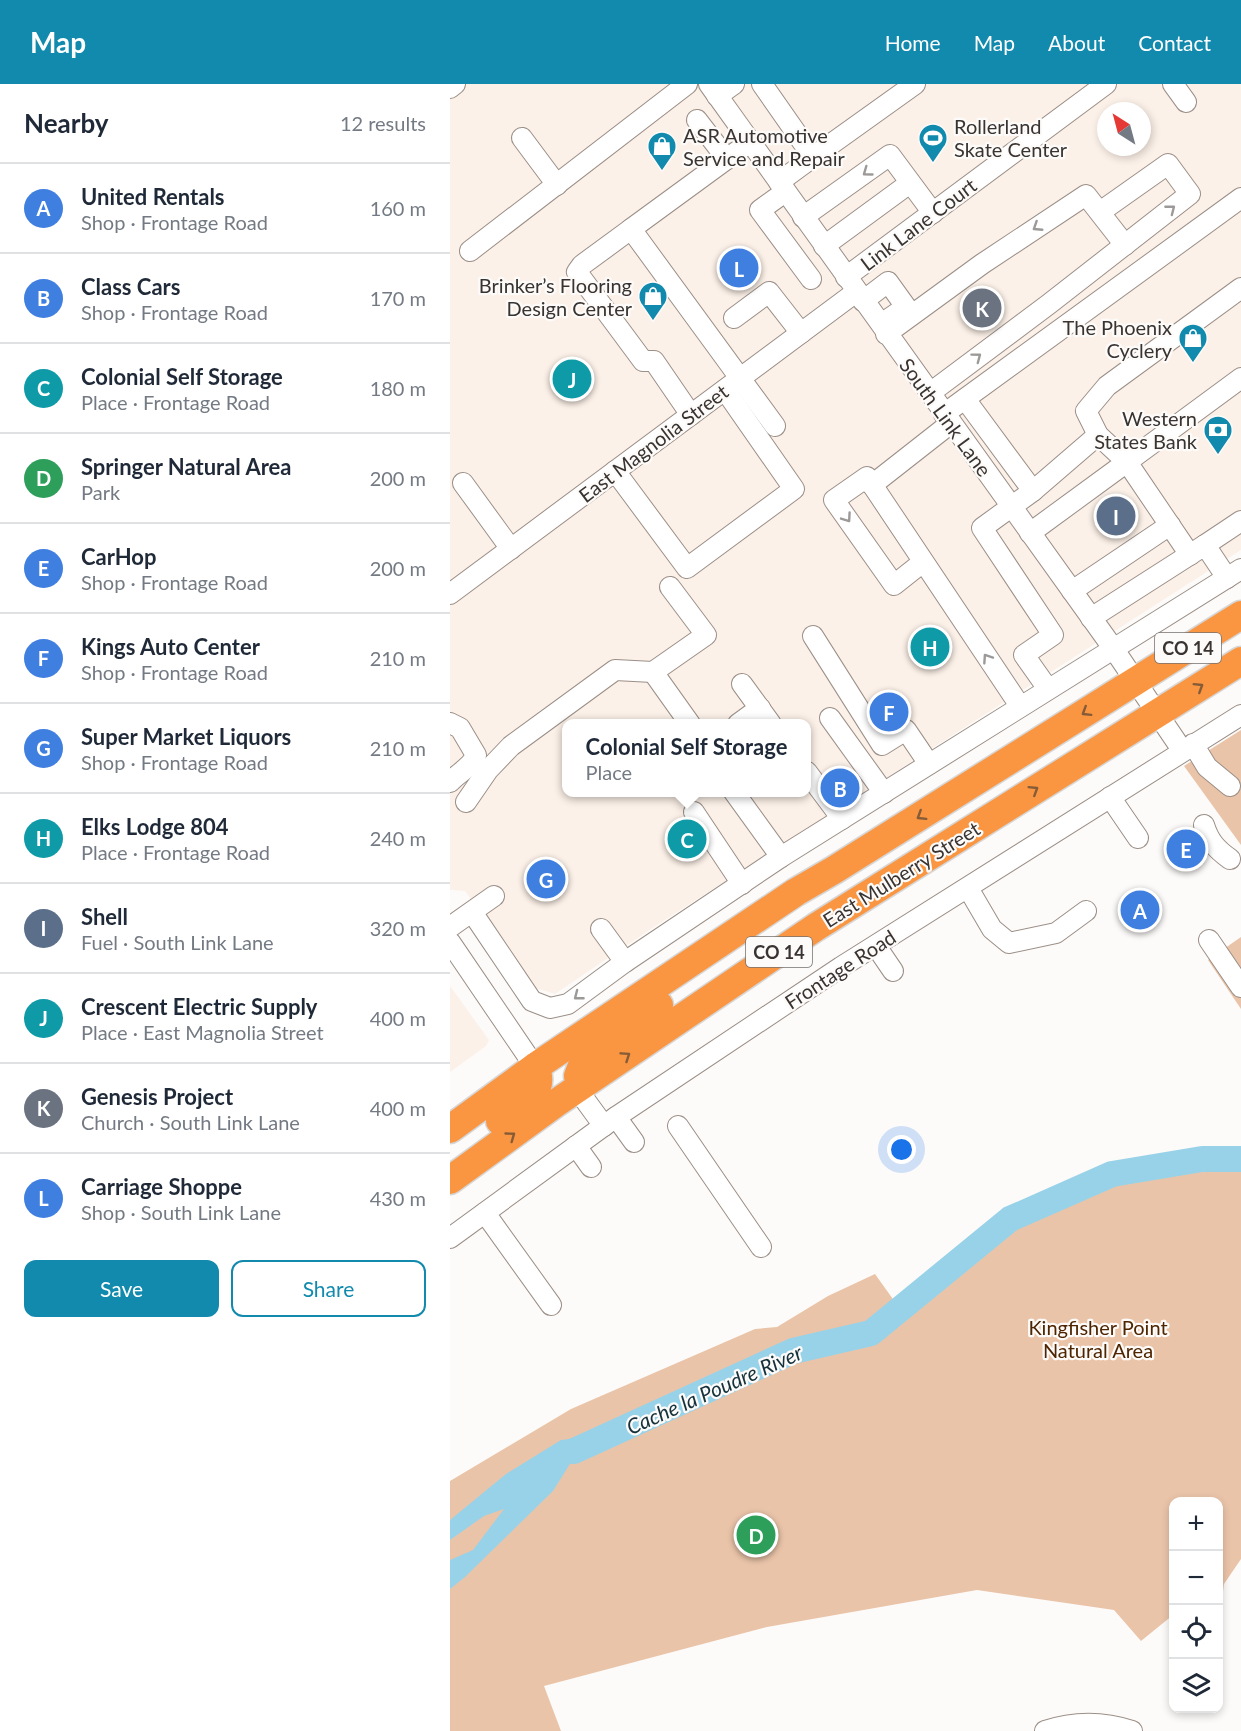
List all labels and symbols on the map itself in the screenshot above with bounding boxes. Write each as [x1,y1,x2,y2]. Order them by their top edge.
north arrow [1097,102,1151,156]
place label: Rollerland Skate Center [954,114,1068,161]
sports icon: Rollerland Skate Center [917,122,949,164]
place label: ASR Automotive Service and Repair [683,123,846,170]
shop icon: ASR Automotive Service and Repair [646,130,678,172]
one-way arrow [862,164,873,175]
street label: Link Lane Court [855,173,981,275]
one-way arrow [1164,206,1175,217]
one-way arrow [1033,220,1044,231]
pin: L [720,246,758,291]
place label: Brinker’s Flooring Design Center [479,273,633,320]
shop icon: Brinker’s Flooring Design Center [637,280,669,322]
pin: K [962,286,1002,330]
place label: The Phoenix Cyclery [1063,315,1173,362]
shop icon: The Phoenix Cyclery [1177,322,1209,364]
street label: South Link Lane [895,353,997,481]
one-way arrow [971,354,982,365]
pin: J [552,356,592,402]
street label: East Magnolia Street [574,379,732,507]
place label: Western States Bank [1094,406,1198,453]
bank icon: Western States Bank [1202,414,1234,456]
pin: I [1096,494,1136,538]
one-way arrow [840,512,851,523]
pin: H [910,624,950,670]
road number: CO 14 [1155,633,1221,663]
one-way arrow [983,653,994,664]
one-way arrow [1193,683,1203,695]
pin: F [870,690,908,734]
one-way arrow [1082,704,1092,716]
pin: B [820,766,860,810]
one-way arrow [1028,786,1038,798]
one-way arrow [917,808,927,820]
pin: C [668,816,706,861]
street label: East Mulberry Street [818,816,984,932]
pin: E [1166,826,1206,872]
pin: G [526,856,566,902]
pin: A [1120,888,1160,932]
street label: Frontage Road [780,924,900,1014]
road number: CO 14 [746,937,812,967]
one-way arrow [573,989,584,1000]
one-way arrow [619,1052,630,1063]
one-way arrow [504,1133,515,1144]
your location [887,1135,916,1164]
park label: Kingfisher Point Natural Area [1028,1315,1168,1362]
water label: Cache la Poudre River [622,1339,807,1439]
pin: D [736,1512,776,1558]

